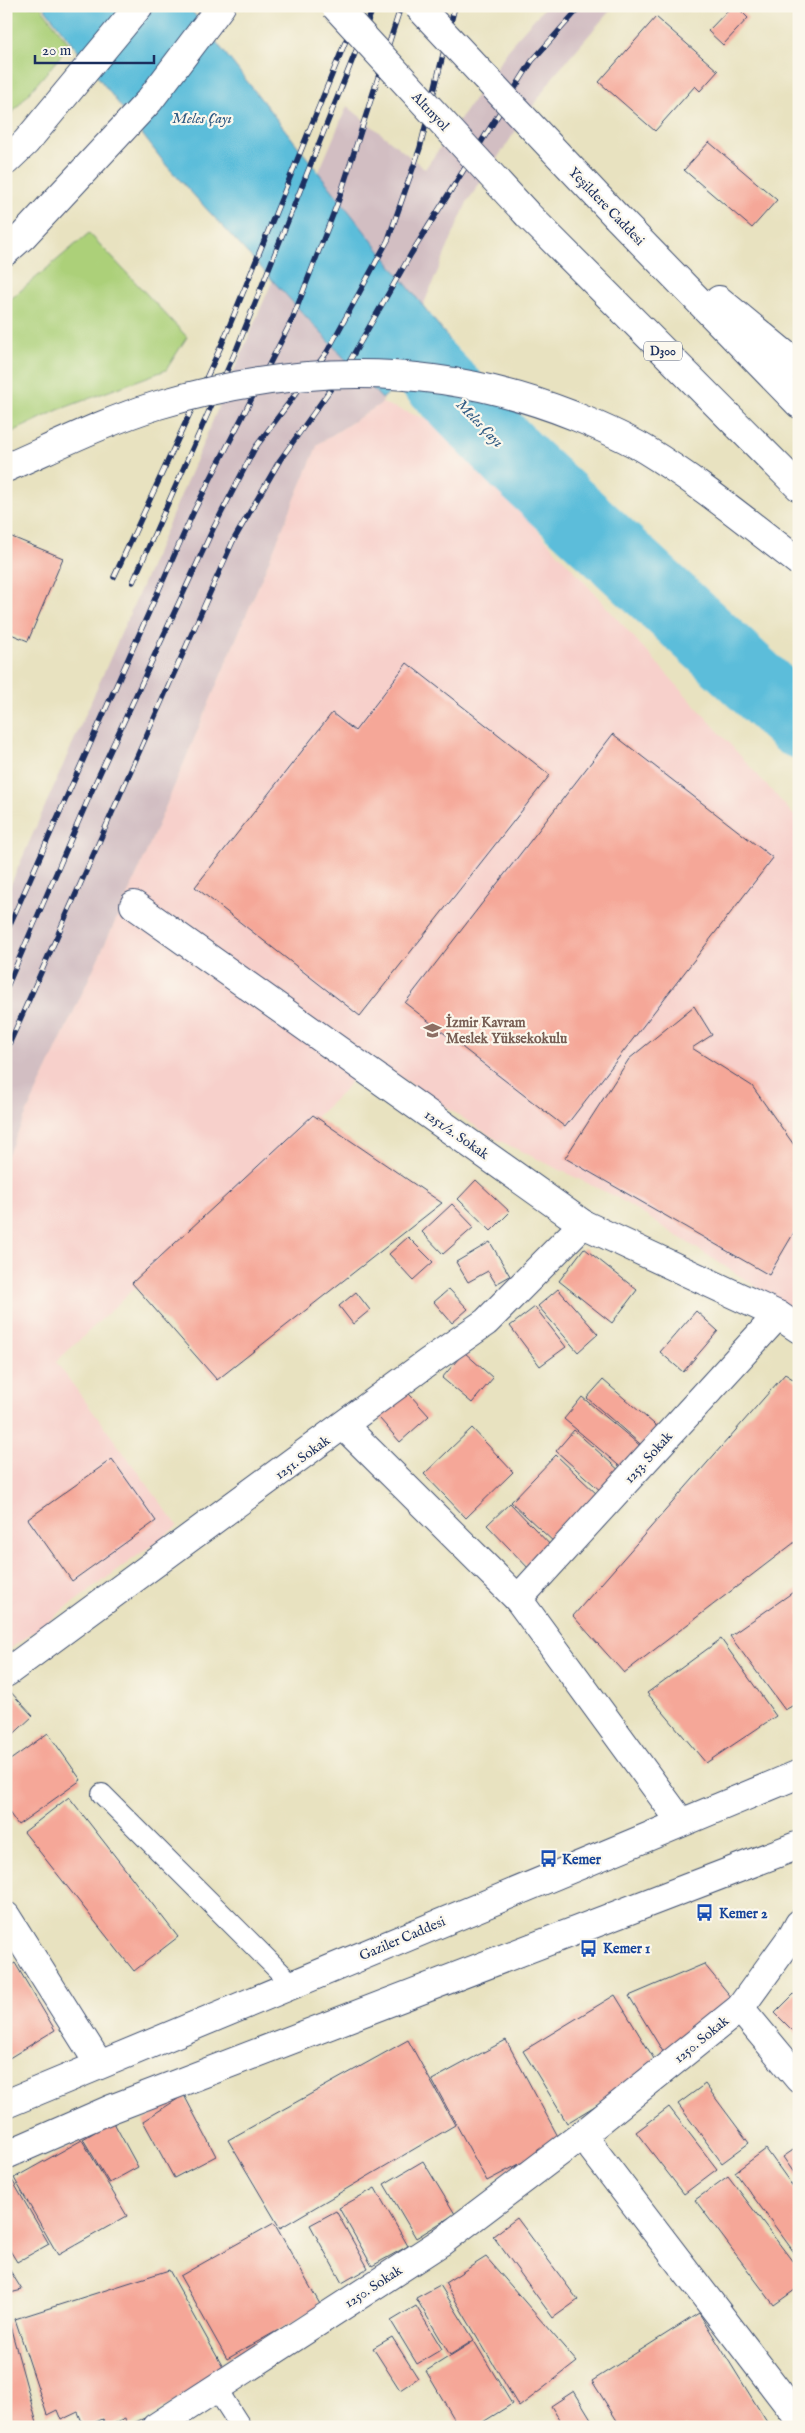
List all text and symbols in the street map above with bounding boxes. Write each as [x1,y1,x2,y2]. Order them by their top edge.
scale bar [35,32,154,64]
text: 20 m [42,41,72,60]
street label: Altınyol [407,88,453,135]
water label: Meles Çayı [172,109,232,128]
street label: Yeşildere Caddesi [564,164,648,250]
road number: D300 [644,342,682,361]
water label: Meles Çayı [452,395,507,451]
place label: İzmir Kavram Meslek Yüksekokulu [446,1013,568,1048]
school or university icon: İzmir Kavram Meslek Yüksekokulu [422,1020,442,1040]
street label: 1251/2. Sokak [421,1106,493,1164]
street label: 1253. Sokak [621,1428,677,1487]
street label: 1251. Sokak [271,1431,334,1484]
bus stop icon: Kemer [538,1849,558,1869]
place label: Kemer [562,1851,602,1869]
bus stop icon: Kemer 2 [695,1903,715,1923]
place label: Kemer 2 [719,1905,768,1923]
street label: Gaziler Caddesi [357,1913,448,1965]
bus stop icon: Kemer 1 [579,1938,599,1958]
place label: Kemer 1 [603,1940,650,1958]
street label: 1250. Sokak [671,2012,733,2067]
street label: 1250. Sokak [341,2261,406,2312]

